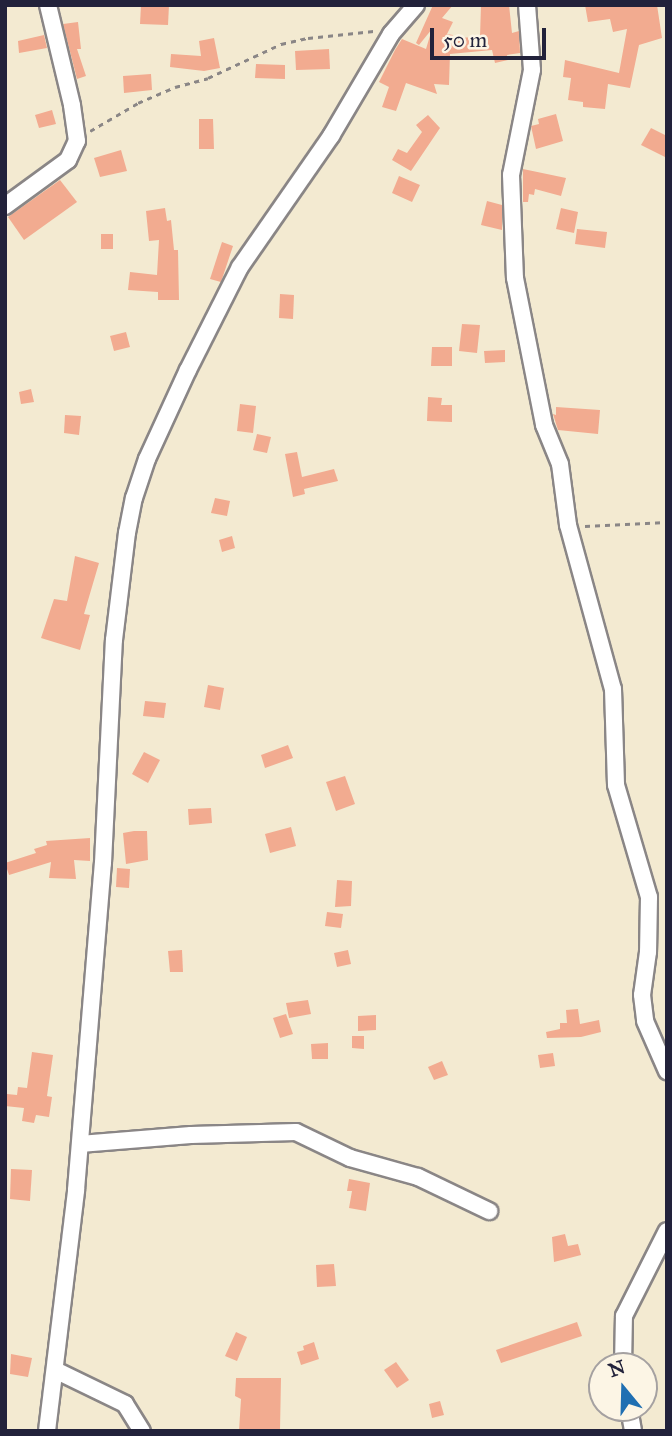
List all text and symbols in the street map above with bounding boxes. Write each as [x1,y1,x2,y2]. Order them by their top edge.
scale bar [434,14,550,58]
text: 50 m [443,27,487,53]
north arrow [588,1352,658,1422]
text: N [605,1355,628,1382]

